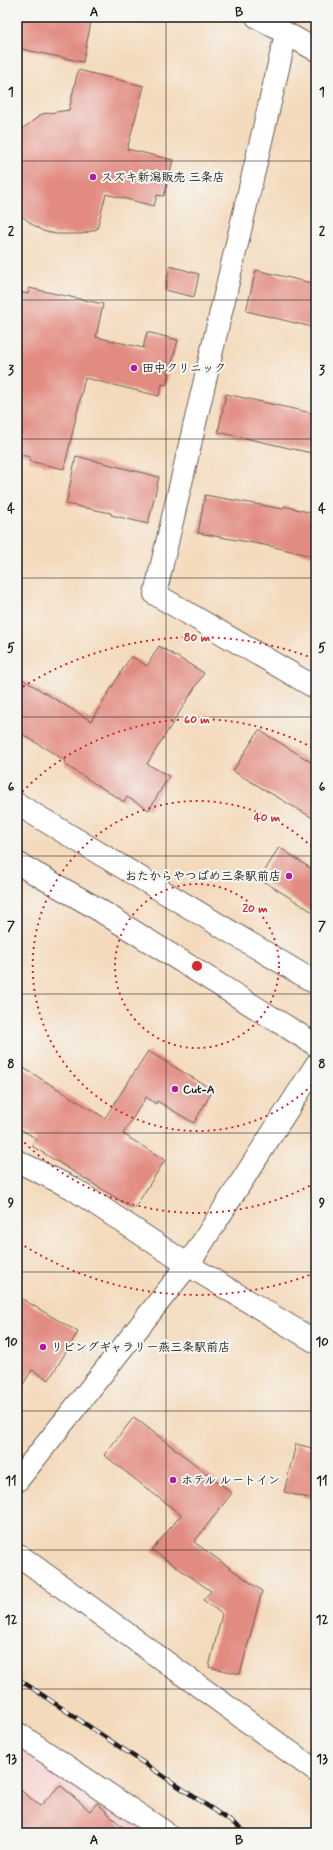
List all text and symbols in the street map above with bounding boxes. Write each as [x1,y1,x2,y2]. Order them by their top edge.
text: A [90,4,98,21]
text: B [235,4,244,21]
text: 1 [8,84,14,101]
text: 1 [319,84,325,101]
place label: スズキ新潟販売 三条店 [101,170,225,186]
marker: スズキ新潟販売 三条店 [88,172,98,182]
text: 2 [8,223,15,240]
text: 2 [319,223,326,240]
place label: 田中クリニック [142,361,226,377]
text: 3 [8,362,14,379]
text: 3 [319,362,325,379]
marker: 田中クリニック [129,363,139,373]
text: 4 [7,501,15,518]
text: 4 [318,501,326,518]
text: 80 m [184,630,211,646]
text: 5 [7,640,15,657]
text: 5 [318,640,326,657]
text: 60 m [184,712,210,728]
text: 6 [8,779,15,796]
text: 6 [319,779,326,796]
text: 40 m [254,810,281,826]
place label: おたからやつばめ三条駅前店 [125,869,281,885]
marker: おたからやつばめ三条駅前店 [284,871,294,881]
text: 20 m [242,901,268,917]
text: 7 [7,918,15,935]
text: 7 [318,918,326,935]
centre of rings [190,959,204,973]
text: 8 [7,1056,15,1073]
text: 8 [318,1056,326,1073]
place label: Cut-A [183,1082,215,1098]
marker: Cut-A [170,1084,180,1094]
text: 9 [8,1195,15,1212]
text: 9 [319,1195,326,1212]
text: 10 [4,1334,18,1351]
text: 10 [315,1334,329,1351]
place label: リビングギャラリー燕三条駅前店 [51,1340,230,1356]
marker: リビングギャラリー燕三条駅前店 [38,1342,48,1352]
text: 11 [5,1473,17,1490]
place label: ホテル ルートイン [181,1473,280,1489]
text: 11 [316,1473,328,1490]
marker: ホテル ルートイン [168,1475,178,1485]
text: 12 [5,1612,17,1629]
text: 12 [316,1612,328,1629]
text: 13 [5,1751,17,1768]
text: 13 [316,1751,328,1768]
text: A [90,1832,98,1849]
text: B [235,1832,244,1849]

